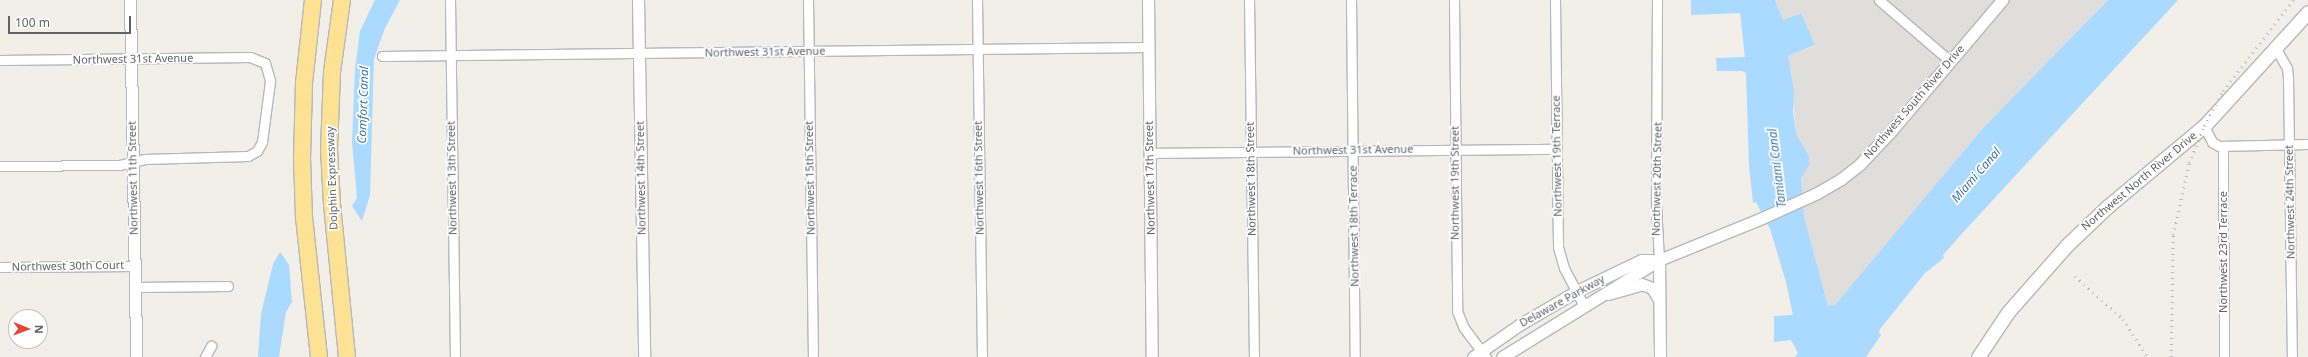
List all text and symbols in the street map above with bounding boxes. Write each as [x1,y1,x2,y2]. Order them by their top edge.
scale bar [10,8,133,34]
text: 100 m [15,14,50,31]
street label: Northwest South River Drive [1861,42,1967,162]
street label: Northwest 31st Avenue [705,44,825,60]
street label: Northwest 31st Avenue [73,51,193,67]
water label: Comfort Canal [354,66,372,144]
street label: Northwest 19th Terrace [1549,95,1565,217]
street label: Northwest 11th Street [125,121,141,235]
street label: Northwest 13th Street [444,121,460,235]
street label: Northwest 14th Street [633,121,649,235]
street label: Northwest 15th Street [802,121,818,235]
street label: Northwest 16th Street [971,121,987,235]
street label: Northwest 17th Street [1142,121,1158,235]
street label: Northwest 18th Street [1243,122,1259,236]
street label: Northwest 20th Street [1649,122,1665,236]
street label: Dolphin Expressway [324,126,340,230]
street label: Northwest 19th Street [1448,126,1462,240]
water label: Tamiami Canal [1765,128,1789,208]
street label: Northwest North River Drive [2079,129,2199,233]
street label: Northwest 31st Avenue [1293,142,1413,158]
water label: Miami Canal [1948,145,2004,205]
street label: Northwest 24th Street [2282,145,2298,259]
street label: Northwest 18th Terrace [1346,165,1362,287]
street label: Northwest 23rd Terrace [2216,191,2230,313]
street label: Northwest 30th Court [12,258,124,274]
street label: Delaware Parkway [1517,272,1607,330]
north arrow [8,309,48,349]
text: N [32,325,47,334]

